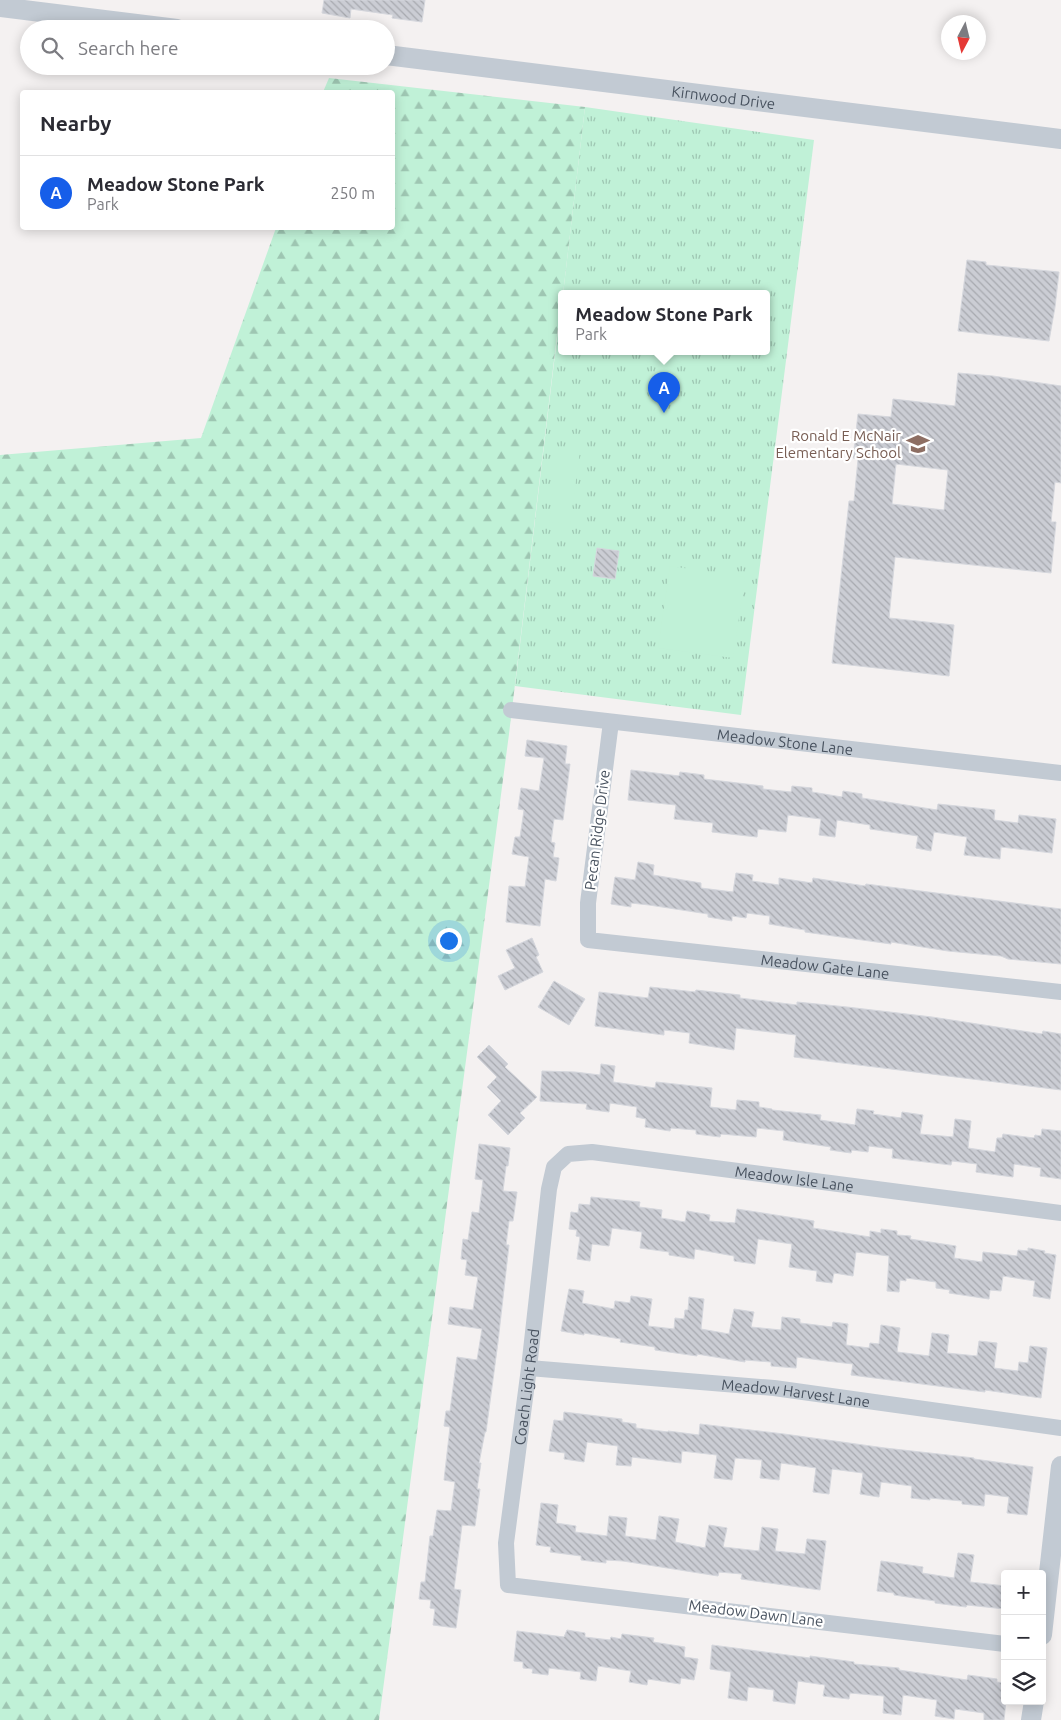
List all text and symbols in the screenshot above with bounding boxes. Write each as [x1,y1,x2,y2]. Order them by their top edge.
north arrow [941,15,986,60]
search box [20,20,395,75]
icon: search [38,34,66,62]
text: Search here [78,37,178,59]
street label: Kirnwood Drive [671,82,776,112]
text: Nearby [40,111,111,135]
text: Meadow Stone Park [87,173,264,195]
text: A [50,184,62,202]
text: 250 m [330,184,375,202]
text: Park [87,195,119,213]
popup [558,290,770,355]
text: Meadow Stone Park [575,303,753,325]
text: Park [575,325,607,343]
pin: A [648,372,680,413]
place label: Ronald E McNair Elementary School [775,427,901,461]
school or university icon: Ronald E McNair Elementary School [905,431,931,457]
street label: Meadow Stone Lane [716,725,854,758]
street label: Pecan Ridge Drive [581,769,613,891]
your location [436,928,462,954]
street label: Meadow Gate Lane [760,951,890,982]
street label: Meadow Isle Lane [734,1162,855,1194]
street label: Coach Light Road [510,1328,542,1446]
street label: Meadow Harvest Lane [721,1375,871,1410]
map controls [1001,1570,1046,1705]
button: + [1001,1570,1046,1615]
street label: Meadow Dawn Lane [688,1596,824,1630]
button: − [1001,1615,1046,1660]
button: layers [1001,1660,1046,1705]

